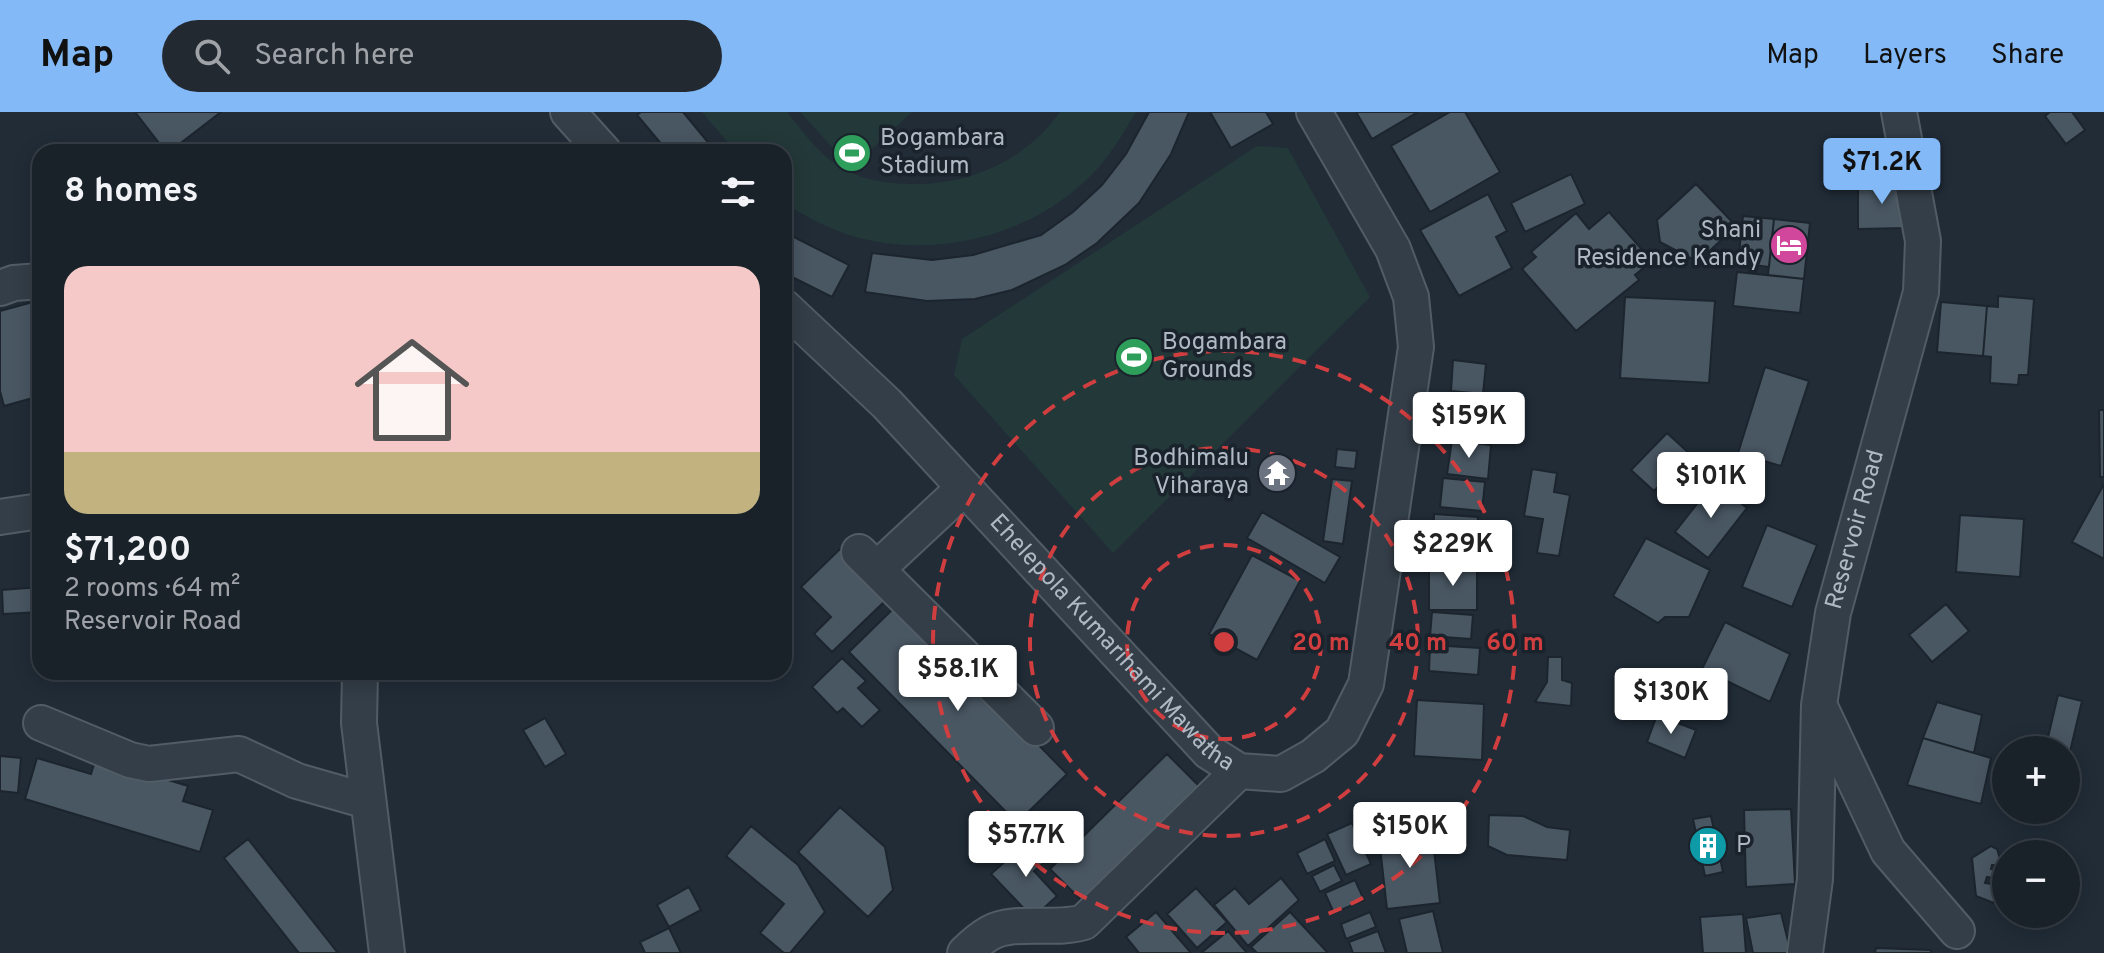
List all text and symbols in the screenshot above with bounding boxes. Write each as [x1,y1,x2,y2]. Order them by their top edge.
search box [162,20,722,92]
text: Map [40,32,114,81]
icon: search [190,34,234,78]
text: Search here [254,38,414,75]
text: Map [1766,38,1819,74]
text: Layers [1863,38,1947,74]
text: Share [1991,38,2064,74]
place label: Bogambara Stadium [880,124,1005,182]
sports icon: Bogambara Stadium [831,132,873,174]
pin: $71.2K [1817,138,1947,206]
text: $71.2K [1841,147,1923,180]
icon: filters [716,170,760,214]
text: 8 homes [64,171,198,214]
place label: Shani Residence Kandy [1576,216,1761,274]
hotel icon: Shani Residence Kandy [1768,224,1810,266]
icon: home [340,318,484,462]
place label: Bogambara Grounds [1162,328,1287,386]
sports icon: Bogambara Grounds [1113,336,1155,378]
pin: $159K [1413,392,1525,460]
text: $159K [1431,401,1507,434]
place label: Bodhimalu Viharaya [1133,444,1249,502]
street label: Reservoir Road [1820,447,1892,613]
temple icon: Bodhimalu Viharaya [1256,452,1298,494]
pin: $101K [1655,452,1767,520]
text: $101K [1675,461,1747,494]
street label: Ehelepola Kumarihami Mawatha [982,509,1239,779]
pin: $229K [1397,520,1509,588]
text: $229K [1412,529,1494,562]
text: $71,200 [64,530,191,573]
text: 2 rooms · 64 m² [64,573,240,606]
text: Reservoir Road [64,606,242,639]
centre of rings [1210,628,1238,656]
text: 20 m [1292,629,1350,659]
text: 40 m [1389,629,1447,659]
text: 60 m [1486,629,1544,659]
pin: $58.1K [893,645,1023,713]
text: $58.1K [917,654,999,687]
pin: $130K [1615,668,1727,736]
text: $130K [1633,677,1709,710]
map controls [1992,736,2080,928]
button: + [1992,736,2080,824]
pin: $150K [1354,802,1466,870]
pin: $57.7K [961,811,1091,879]
text: $150K [1371,811,1449,844]
text: $57.7K [987,820,1065,853]
building icon: P [1687,825,1729,867]
place label: P [1736,831,1751,861]
button: − [1992,840,2080,928]

